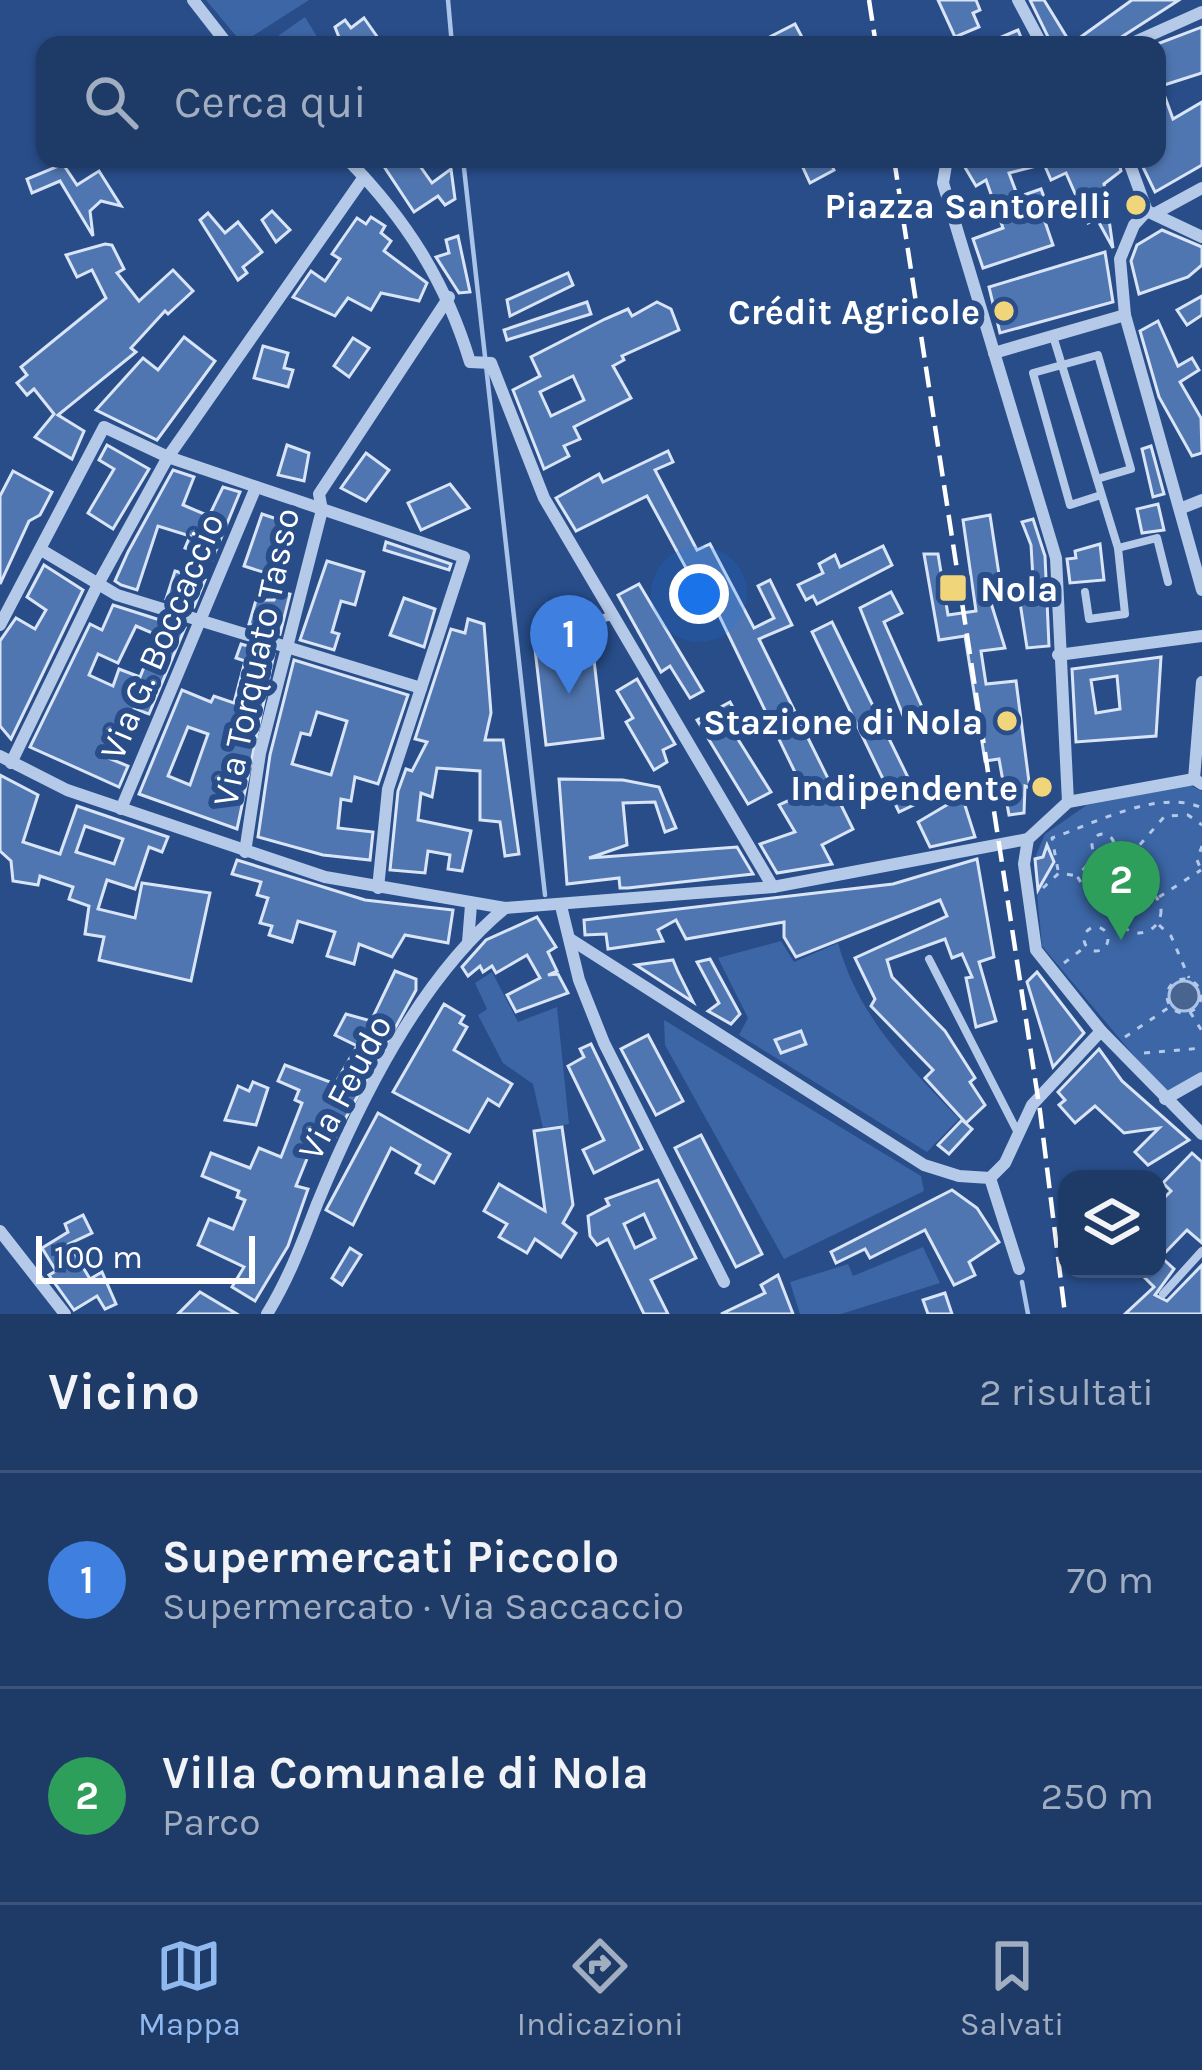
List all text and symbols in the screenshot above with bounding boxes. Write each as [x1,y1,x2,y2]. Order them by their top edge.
search box [36,36,1166,168]
icon: search [78,69,144,135]
text: Cerca qui [174,76,367,128]
place label: Piazza Santorelli [824,185,1112,227]
marker: Piazza Santorelli [1123,192,1149,218]
place label: Crédit Agricole [728,291,980,334]
marker: Crédit Agricole [991,298,1017,324]
street label: Via Torquato Tasso [204,504,308,810]
street label: Via G. Boccaccio [91,507,233,766]
your location [669,564,729,624]
place label: Nola [980,568,1058,610]
marker: Nola [937,572,969,604]
pin: 1 [530,595,608,694]
place label: Stazione di Nola [703,701,983,743]
marker: Stazione di Nola [994,708,1020,734]
place label: Indipendente [790,767,1018,809]
marker: Indipendente [1029,774,1055,800]
pin: 2 [1082,841,1160,940]
street label: Via Feudo [289,1008,401,1167]
map controls [1058,1170,1166,1278]
button: layers [1058,1170,1166,1278]
scale bar [36,1230,255,1283]
text: 100 m [54,1238,143,1276]
text: Vicino [48,1362,200,1422]
text: 2 risultati [979,1369,1154,1415]
text: Supermercati Piccolo [162,1531,619,1583]
text: 1 [80,1557,94,1603]
text: 70 m [1067,1557,1154,1603]
text: Supermercato · Via Saccaccio [162,1583,684,1629]
text: Villa Comunale di Nola [162,1747,649,1799]
text: 2 [75,1773,99,1819]
text: 250 m [1040,1773,1154,1819]
text: Parco [162,1799,261,1845]
tab: Mappa [138,1933,241,2043]
tab: Indicazioni [517,1933,684,2043]
tab: Salvati [960,1933,1064,2043]

